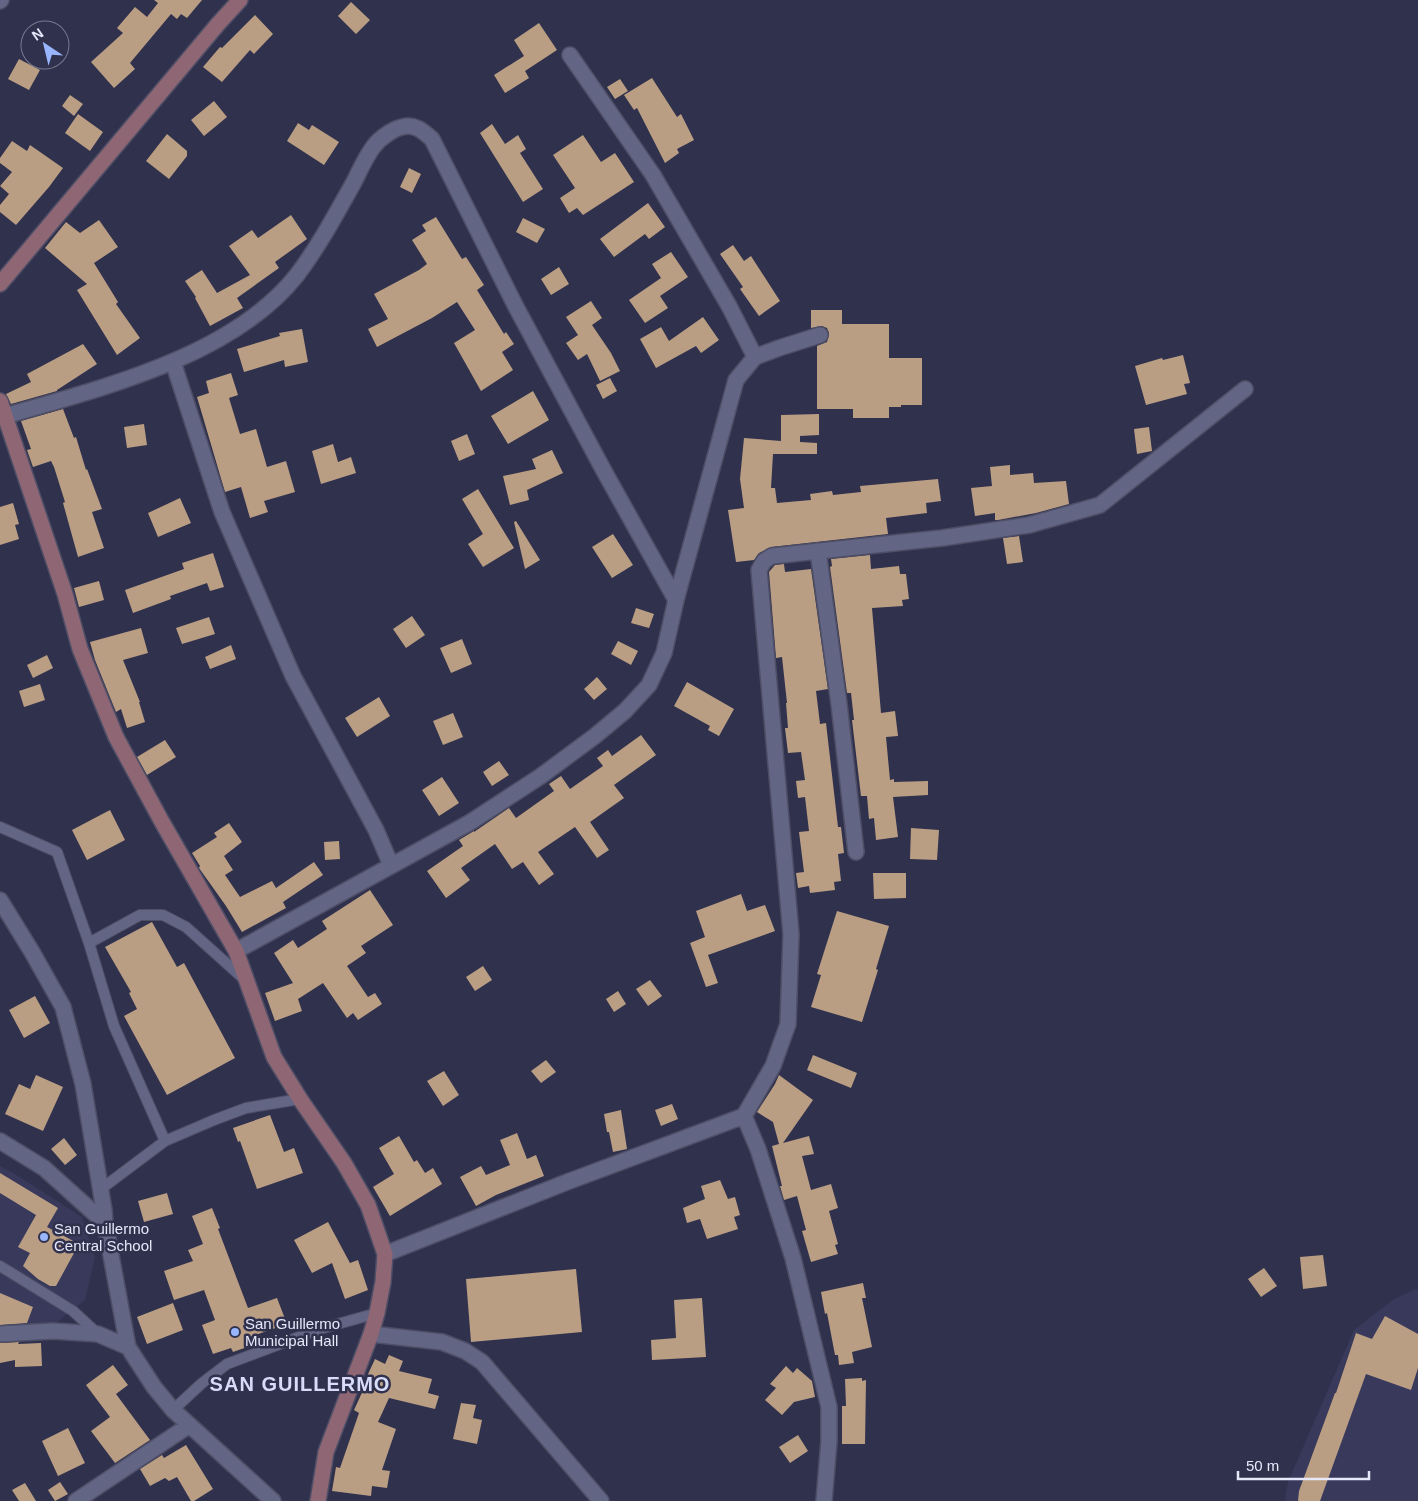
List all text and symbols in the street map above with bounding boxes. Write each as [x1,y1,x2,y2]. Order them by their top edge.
north arrow [20,20,70,70]
text: N [29,25,46,44]
place label: San Guillermo Central School [54,1220,152,1254]
marker: San Guillermo Central School [38,1231,50,1243]
place label: San Guillermo Municipal Hall [245,1315,340,1349]
marker: San Guillermo Municipal Hall [229,1326,241,1338]
district label: SAN GUILLERMO [210,1373,390,1395]
scale bar [1238,1448,1369,1480]
text: 50 m [1246,1457,1279,1474]

